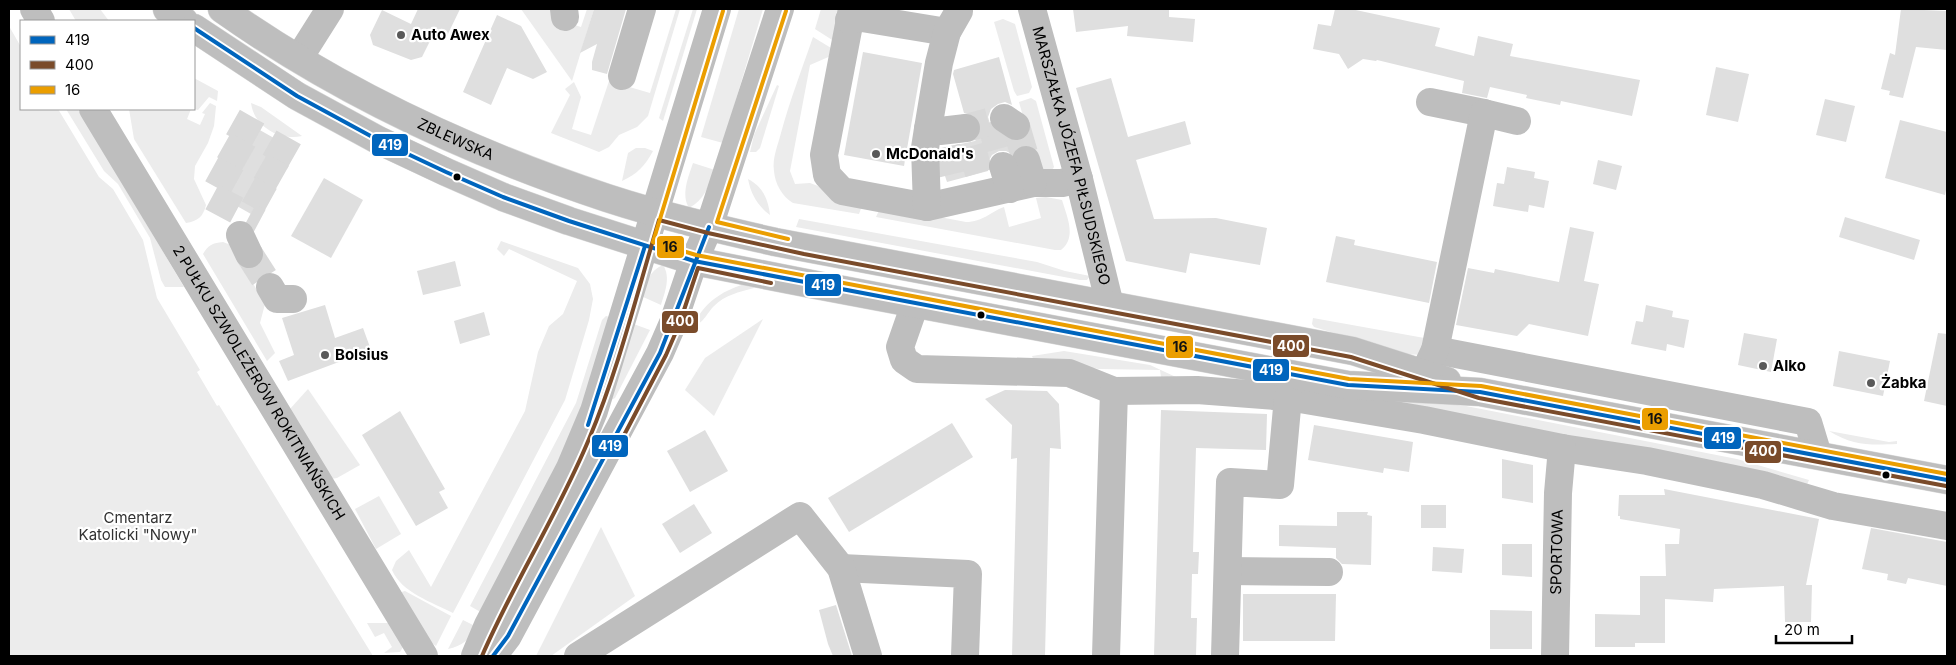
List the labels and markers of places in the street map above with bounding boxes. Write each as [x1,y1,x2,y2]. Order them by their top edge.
place label: Auto Awex [411,25,490,44]
marker: Auto Awex [395,29,407,41]
place label: McDonald's [886,144,974,163]
marker: McDonald's [870,148,882,160]
unlabelled marker [452,172,462,182]
unlabelled marker [976,310,986,320]
place label: Bolsius [335,345,388,364]
marker: Bolsius [319,349,331,361]
place label: Alko [1773,356,1806,375]
marker: Alko [1757,360,1769,372]
place label: Żabka [1881,373,1927,392]
marker: Żabka [1865,377,1877,389]
unlabelled marker [1881,470,1891,480]

